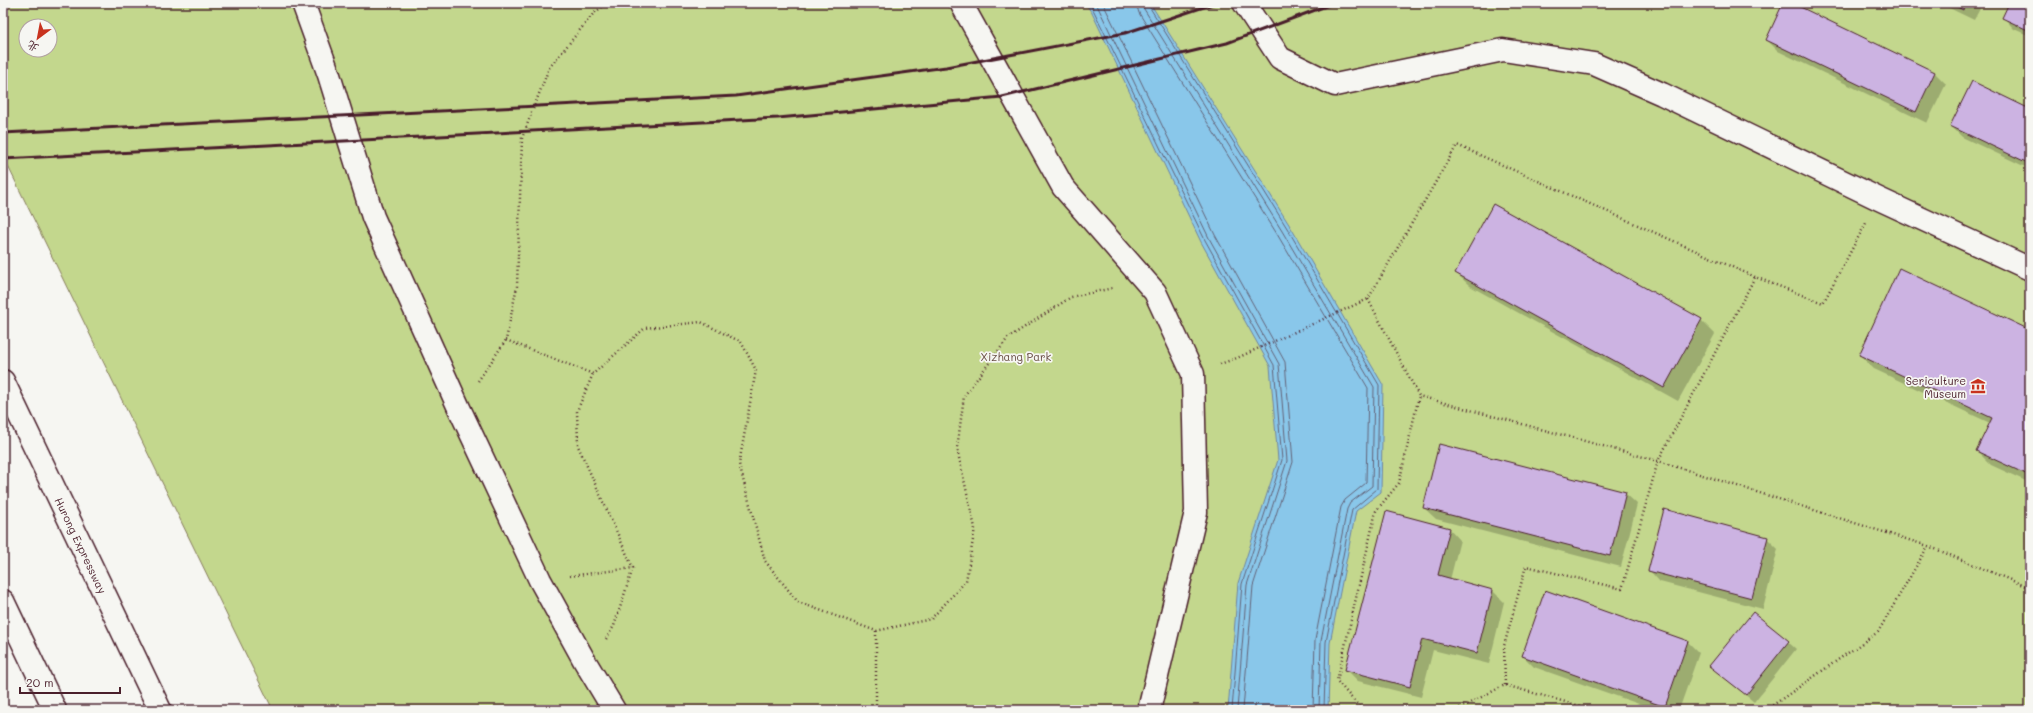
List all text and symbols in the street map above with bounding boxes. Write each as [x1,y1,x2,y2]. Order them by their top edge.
north arrow [18,18,58,58]
text: 北 [24,38,41,56]
park label: Xizhang Park [981,349,1052,364]
place label: Sericulture Museum [1906,373,1966,401]
museum icon: Sericulture Museum [1969,377,1987,395]
street label: Hurong Expressway [52,495,111,596]
scale bar [20,669,120,695]
text: 20 m [26,674,54,690]

